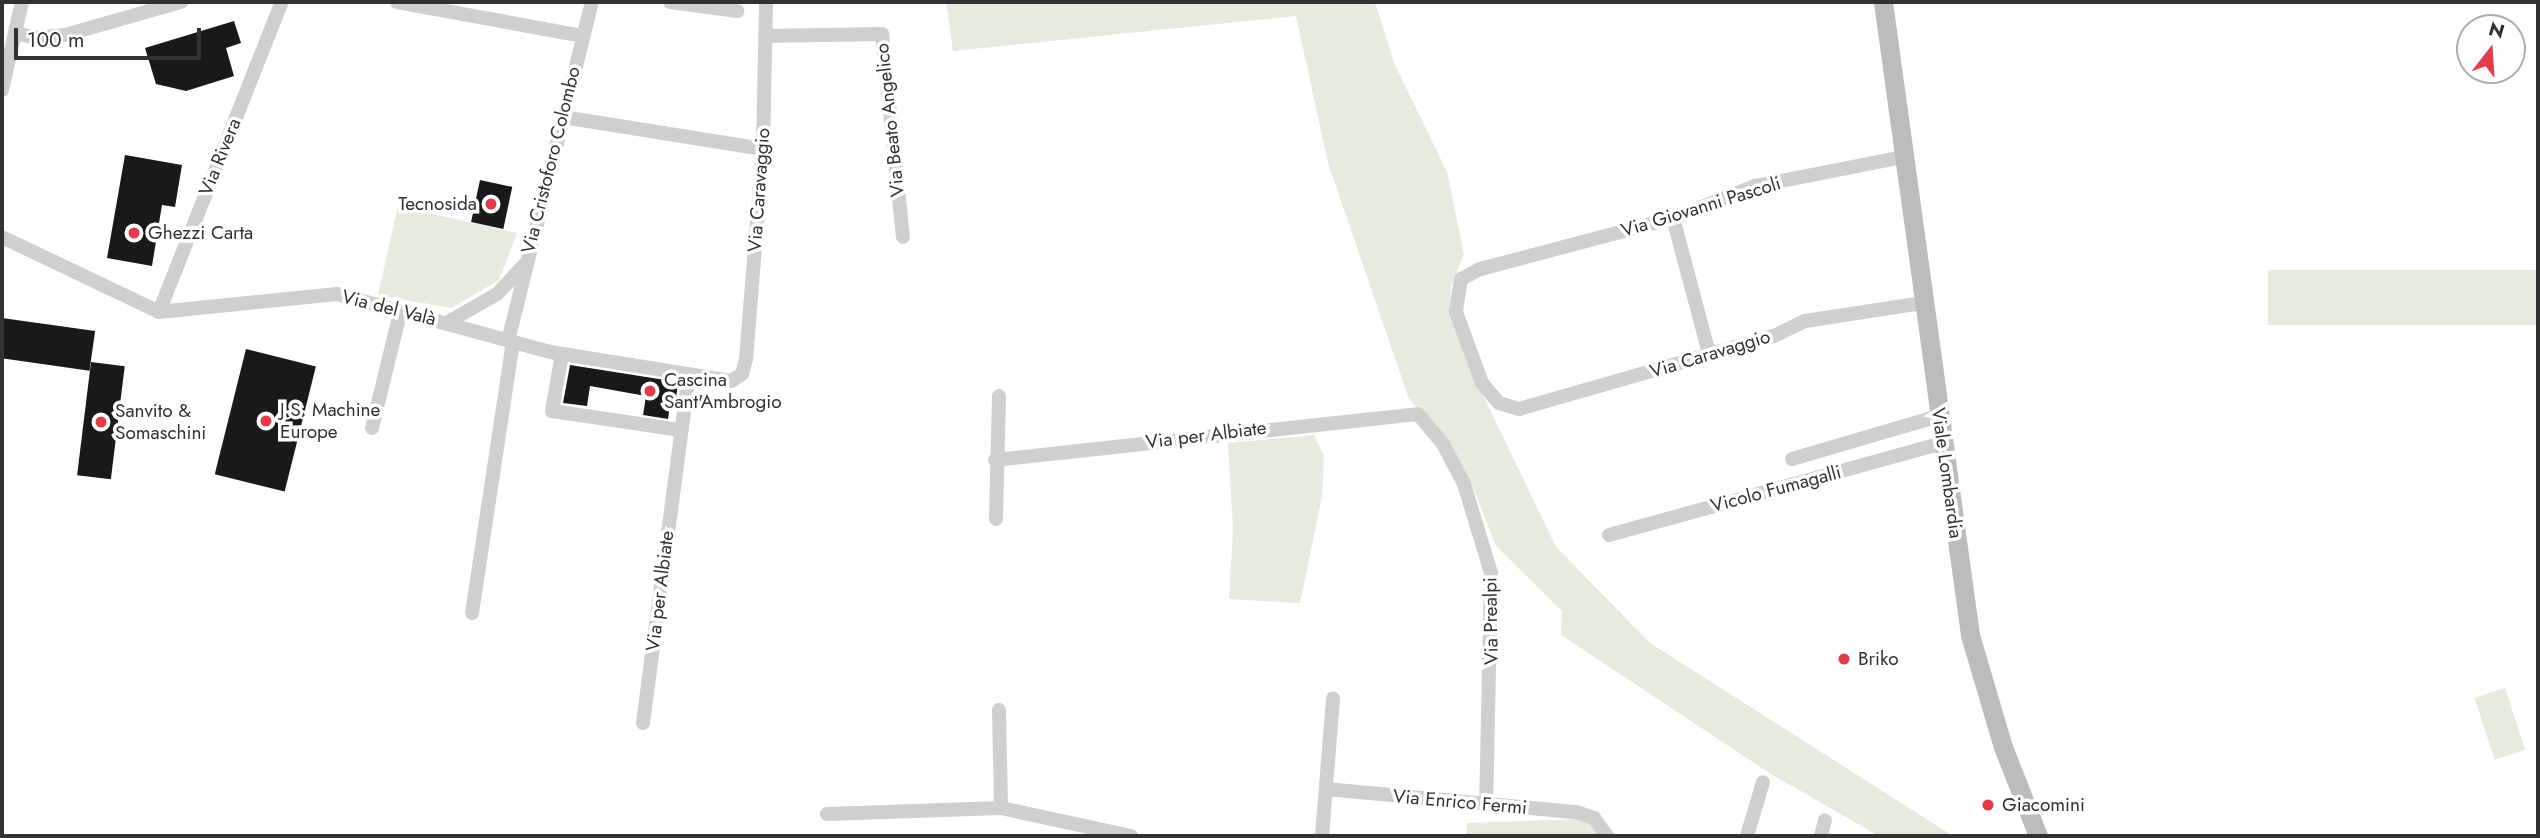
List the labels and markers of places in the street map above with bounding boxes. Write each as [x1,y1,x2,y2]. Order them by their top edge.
place label: Tecnosida [398,193,477,215]
marker: Tecnosida [483,196,499,212]
place label: Ghezzi Carta [148,222,253,244]
marker: Ghezzi Carta [126,225,142,241]
place label: Cascina Sant'Ambrogio [664,369,782,413]
marker: Cascina Sant'Ambrogio [642,383,658,399]
place label: J.S. Machine Europe [280,399,380,443]
place label: Sanvito & Somaschini [115,400,206,444]
marker: J.S. Machine Europe [258,413,274,429]
marker: Sanvito & Somaschini [93,414,109,430]
place label: Briko [1858,648,1899,670]
marker: Briko [1836,651,1852,667]
place label: Giacomini [2002,794,2085,816]
marker: Giacomini [1980,797,1996,813]

